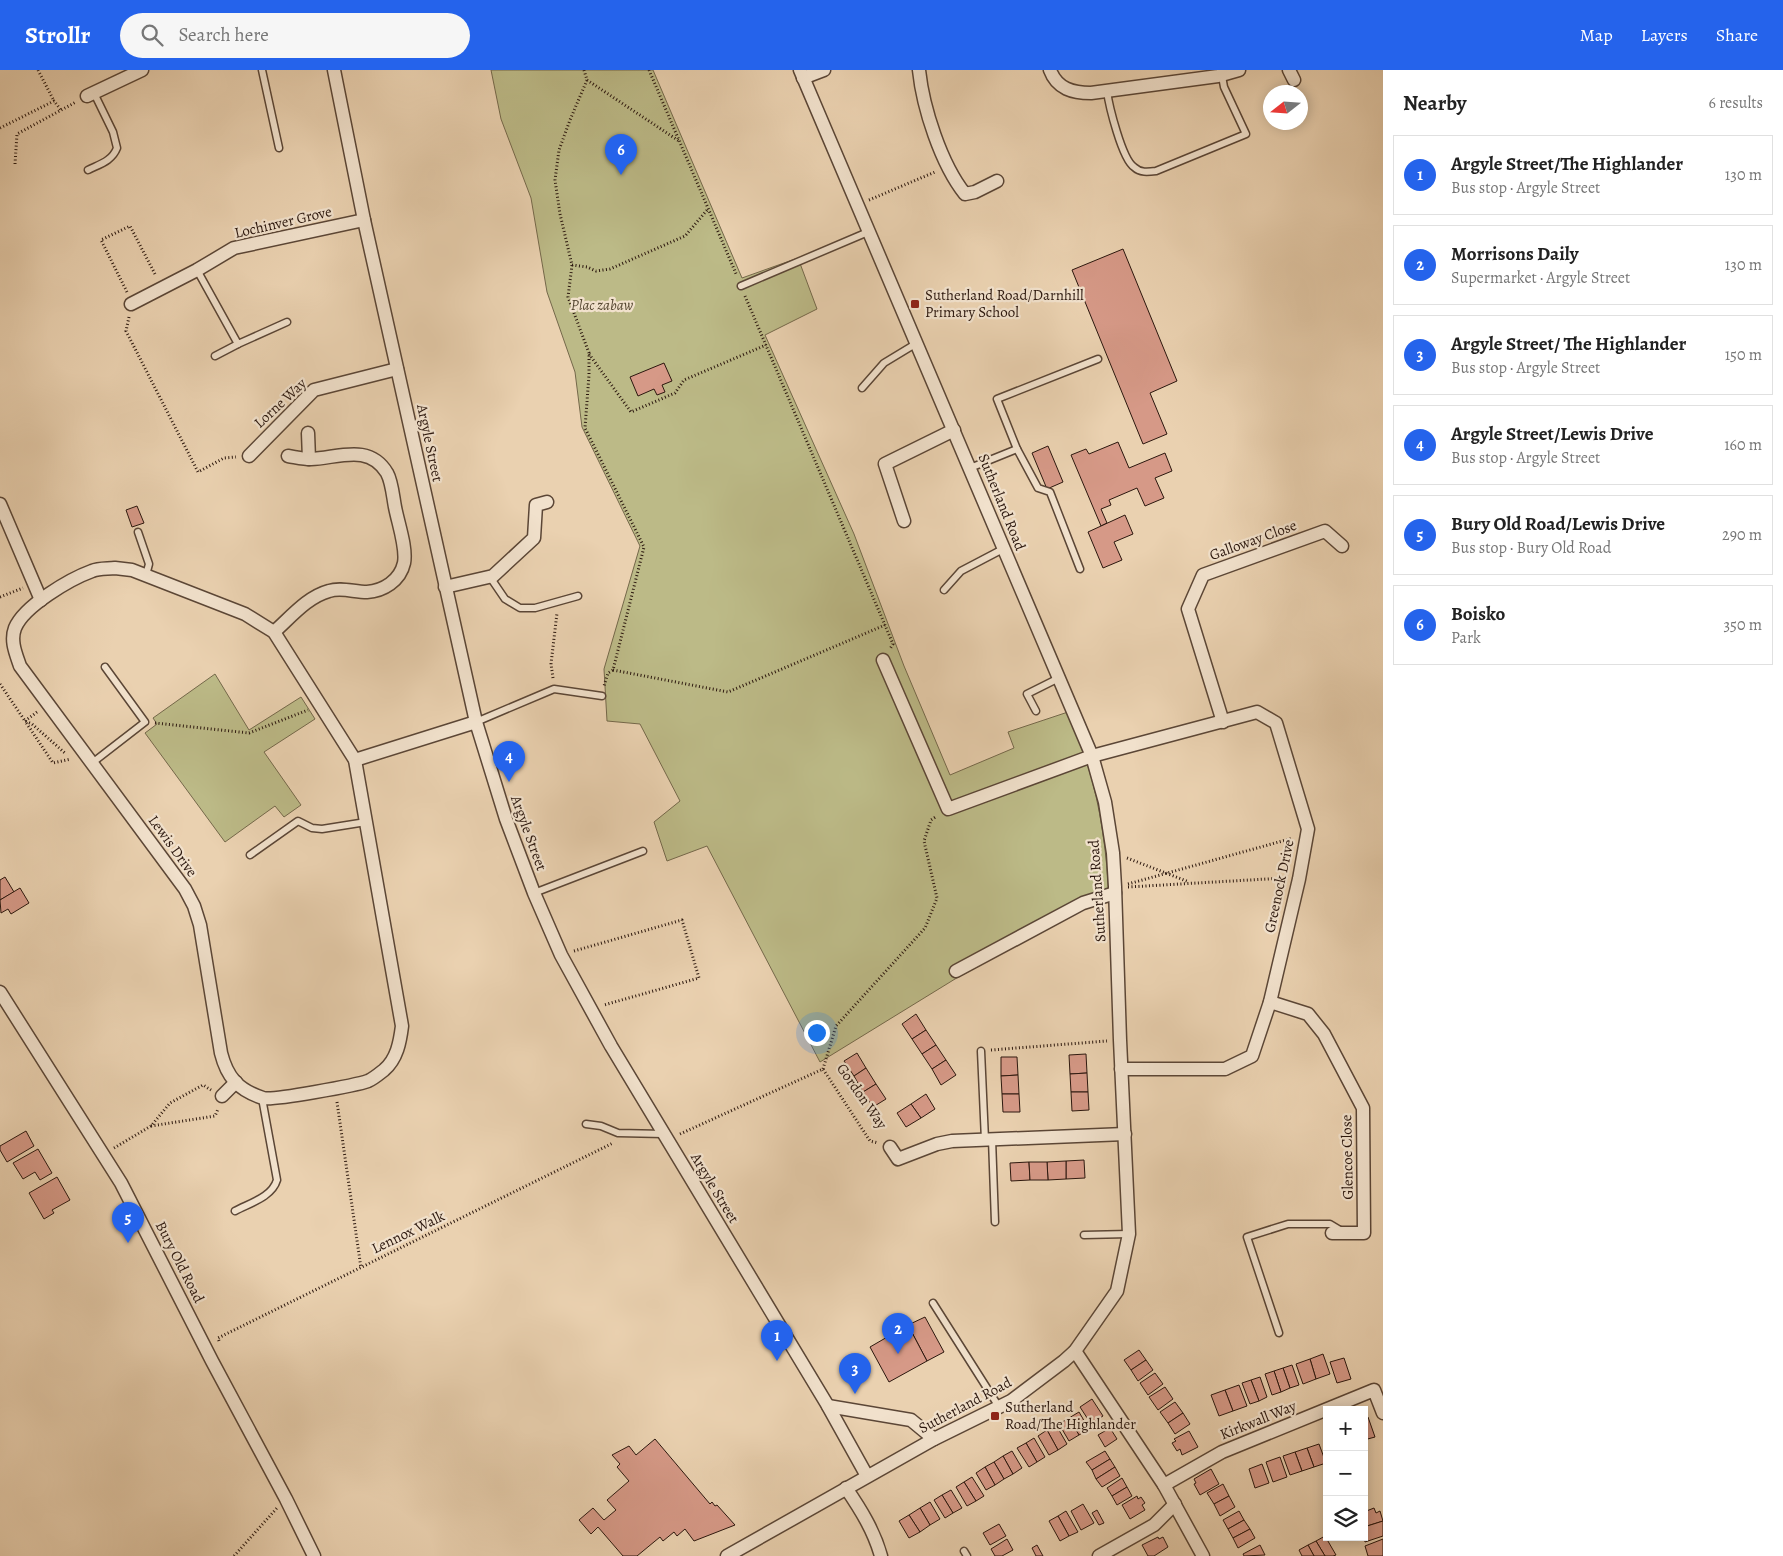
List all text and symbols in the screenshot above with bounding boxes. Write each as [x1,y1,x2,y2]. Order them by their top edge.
search box [120,13,470,58]
text: Strollr [25,19,90,51]
icon: search [138,21,166,49]
text: Search here [178,22,269,48]
text: Map [1580,23,1613,47]
text: Layers [1641,23,1688,47]
text: Share [1716,23,1758,47]
north arrow [1263,85,1308,130]
text: Nearby [1403,89,1466,117]
text: 6 results [1709,92,1763,114]
pin: 6 [605,134,637,175]
text: Argyle Street/The Highlander [1451,151,1683,177]
text: 1 [1417,164,1423,186]
text: 130 m [1725,164,1762,186]
text: Bus stop · Argyle Street [1451,177,1600,199]
street label: Lochinver Grove [232,201,334,243]
text: Morrisons Daily [1451,241,1579,267]
text: 2 [1416,254,1424,276]
text: 130 m [1725,254,1762,276]
text: Supermarket · Argyle Street [1451,267,1630,289]
place label: Sutherland Road/Darnhill Primary School [925,285,1084,322]
park label: Plac zabaw [571,295,634,315]
marker: Sutherland Road/Darnhill Primary School [909,298,921,310]
text: Argyle Street/ The Highlander [1451,331,1686,357]
text: 3 [1417,344,1423,366]
text: 150 m [1725,344,1762,366]
text: Bus stop · Argyle Street [1451,357,1600,379]
street label: Lorne Way [249,373,311,432]
street label: Argyle Street [412,401,448,484]
text: Argyle Street/Lewis Drive [1451,421,1653,447]
text: 4 [1416,434,1424,456]
text: 160 m [1724,434,1762,456]
text: Bus stop · Argyle Street [1451,447,1600,469]
street label: Sutherland Road [974,451,1031,554]
text: Bury Old Road/Lewis Drive [1451,511,1665,537]
street label: Galloway Close [1207,515,1300,565]
text: 5 [1417,524,1423,546]
text: 290 m [1722,524,1762,546]
text: Bus stop · Bury Old Road [1451,537,1611,559]
text: Boisko [1451,601,1505,627]
text: 6 [1416,614,1424,636]
text: 350 m [1723,614,1762,636]
text: Park [1451,627,1481,649]
pin: 4 [493,741,525,782]
street label: Argyle Street [506,792,552,873]
street label: Lewis Drive [144,811,202,881]
street label: Greenock Drive [1259,837,1299,934]
street label: Sutherland Road [1083,838,1111,943]
your location [804,1020,830,1046]
street label: Gordon Way [832,1059,892,1133]
street label: Glencoe Close [1336,1114,1358,1200]
street label: Argyle Street [686,1148,744,1227]
pin: 5 [112,1202,144,1243]
street label: Lennox Walk [368,1205,448,1258]
street label: Bury Old Road [151,1218,210,1307]
pin: 2 [882,1313,914,1354]
pin: 1 [761,1320,793,1361]
pin: 3 [839,1353,871,1394]
street label: Sutherland Road [915,1372,1016,1438]
street label: Kirkwall Way [1217,1396,1299,1444]
place label: Sutherland Road/The Highlander [1005,1397,1136,1434]
map controls [1323,1406,1368,1541]
button: + [1323,1406,1368,1451]
marker: Sutherland Road/The Highlander [989,1410,1001,1422]
button: − [1323,1451,1368,1496]
button: layers [1323,1496,1368,1541]

